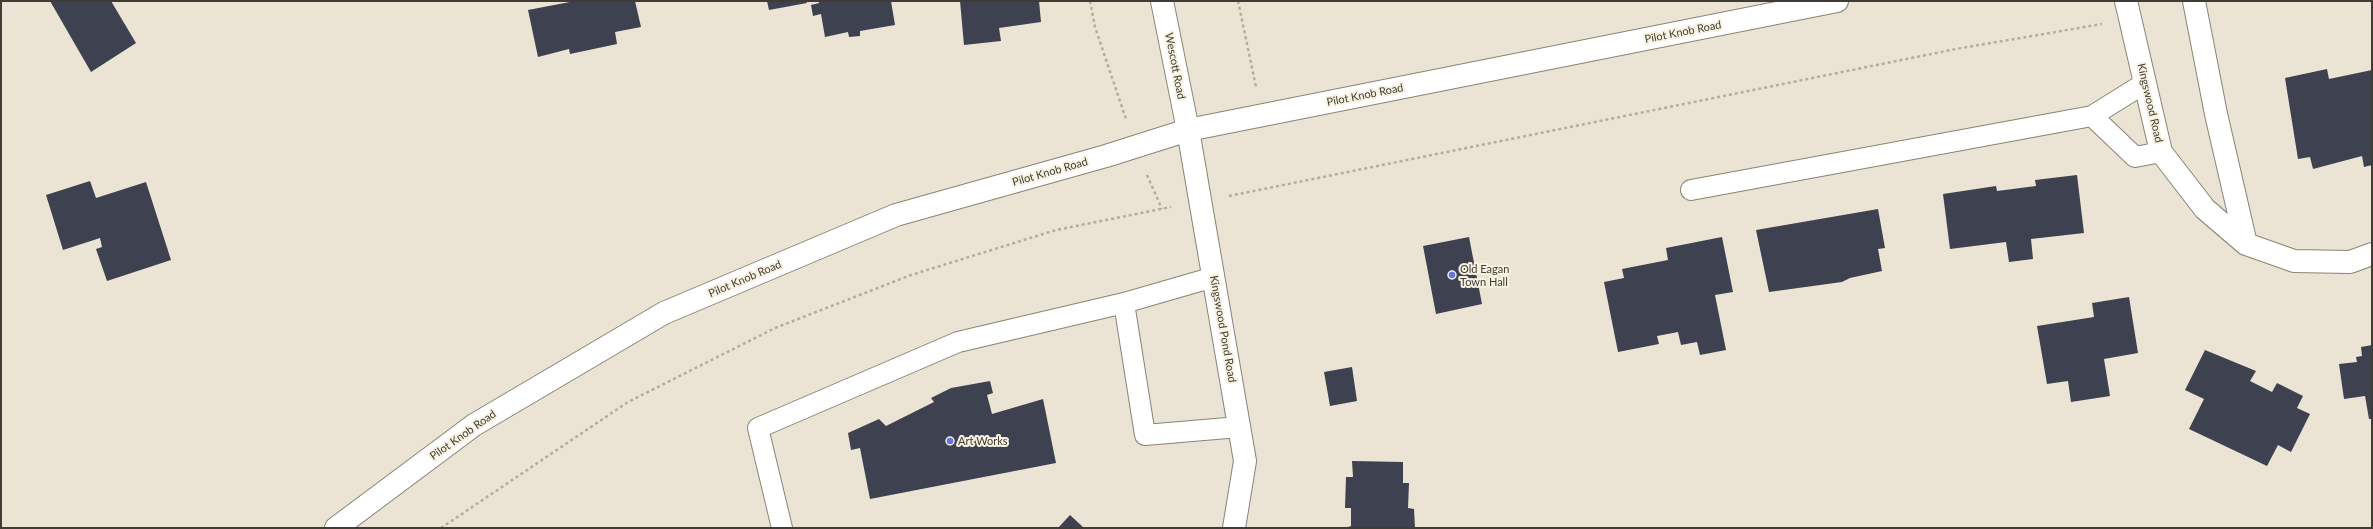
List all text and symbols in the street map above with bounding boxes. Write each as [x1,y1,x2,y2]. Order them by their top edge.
street label: Pilot Knob Road [1644,18,1722,46]
street label: Wescott Road [1162,32,1188,100]
street label: Kingswood Road [2134,62,2166,144]
street label: Pilot Knob Road [1326,81,1404,109]
street label: Pilot Knob Road [1011,155,1089,189]
street label: Pilot Knob Road [707,258,783,300]
place label: Old Eagan Town Hall [1460,262,1509,288]
marker: Old Eagan Town Hall [1447,270,1457,280]
street label: Kingswood Pond Road [1207,274,1239,384]
street label: Pilot Knob Road [427,407,499,463]
place label: Art Works [958,434,1008,448]
marker: Art Works [945,436,955,446]

